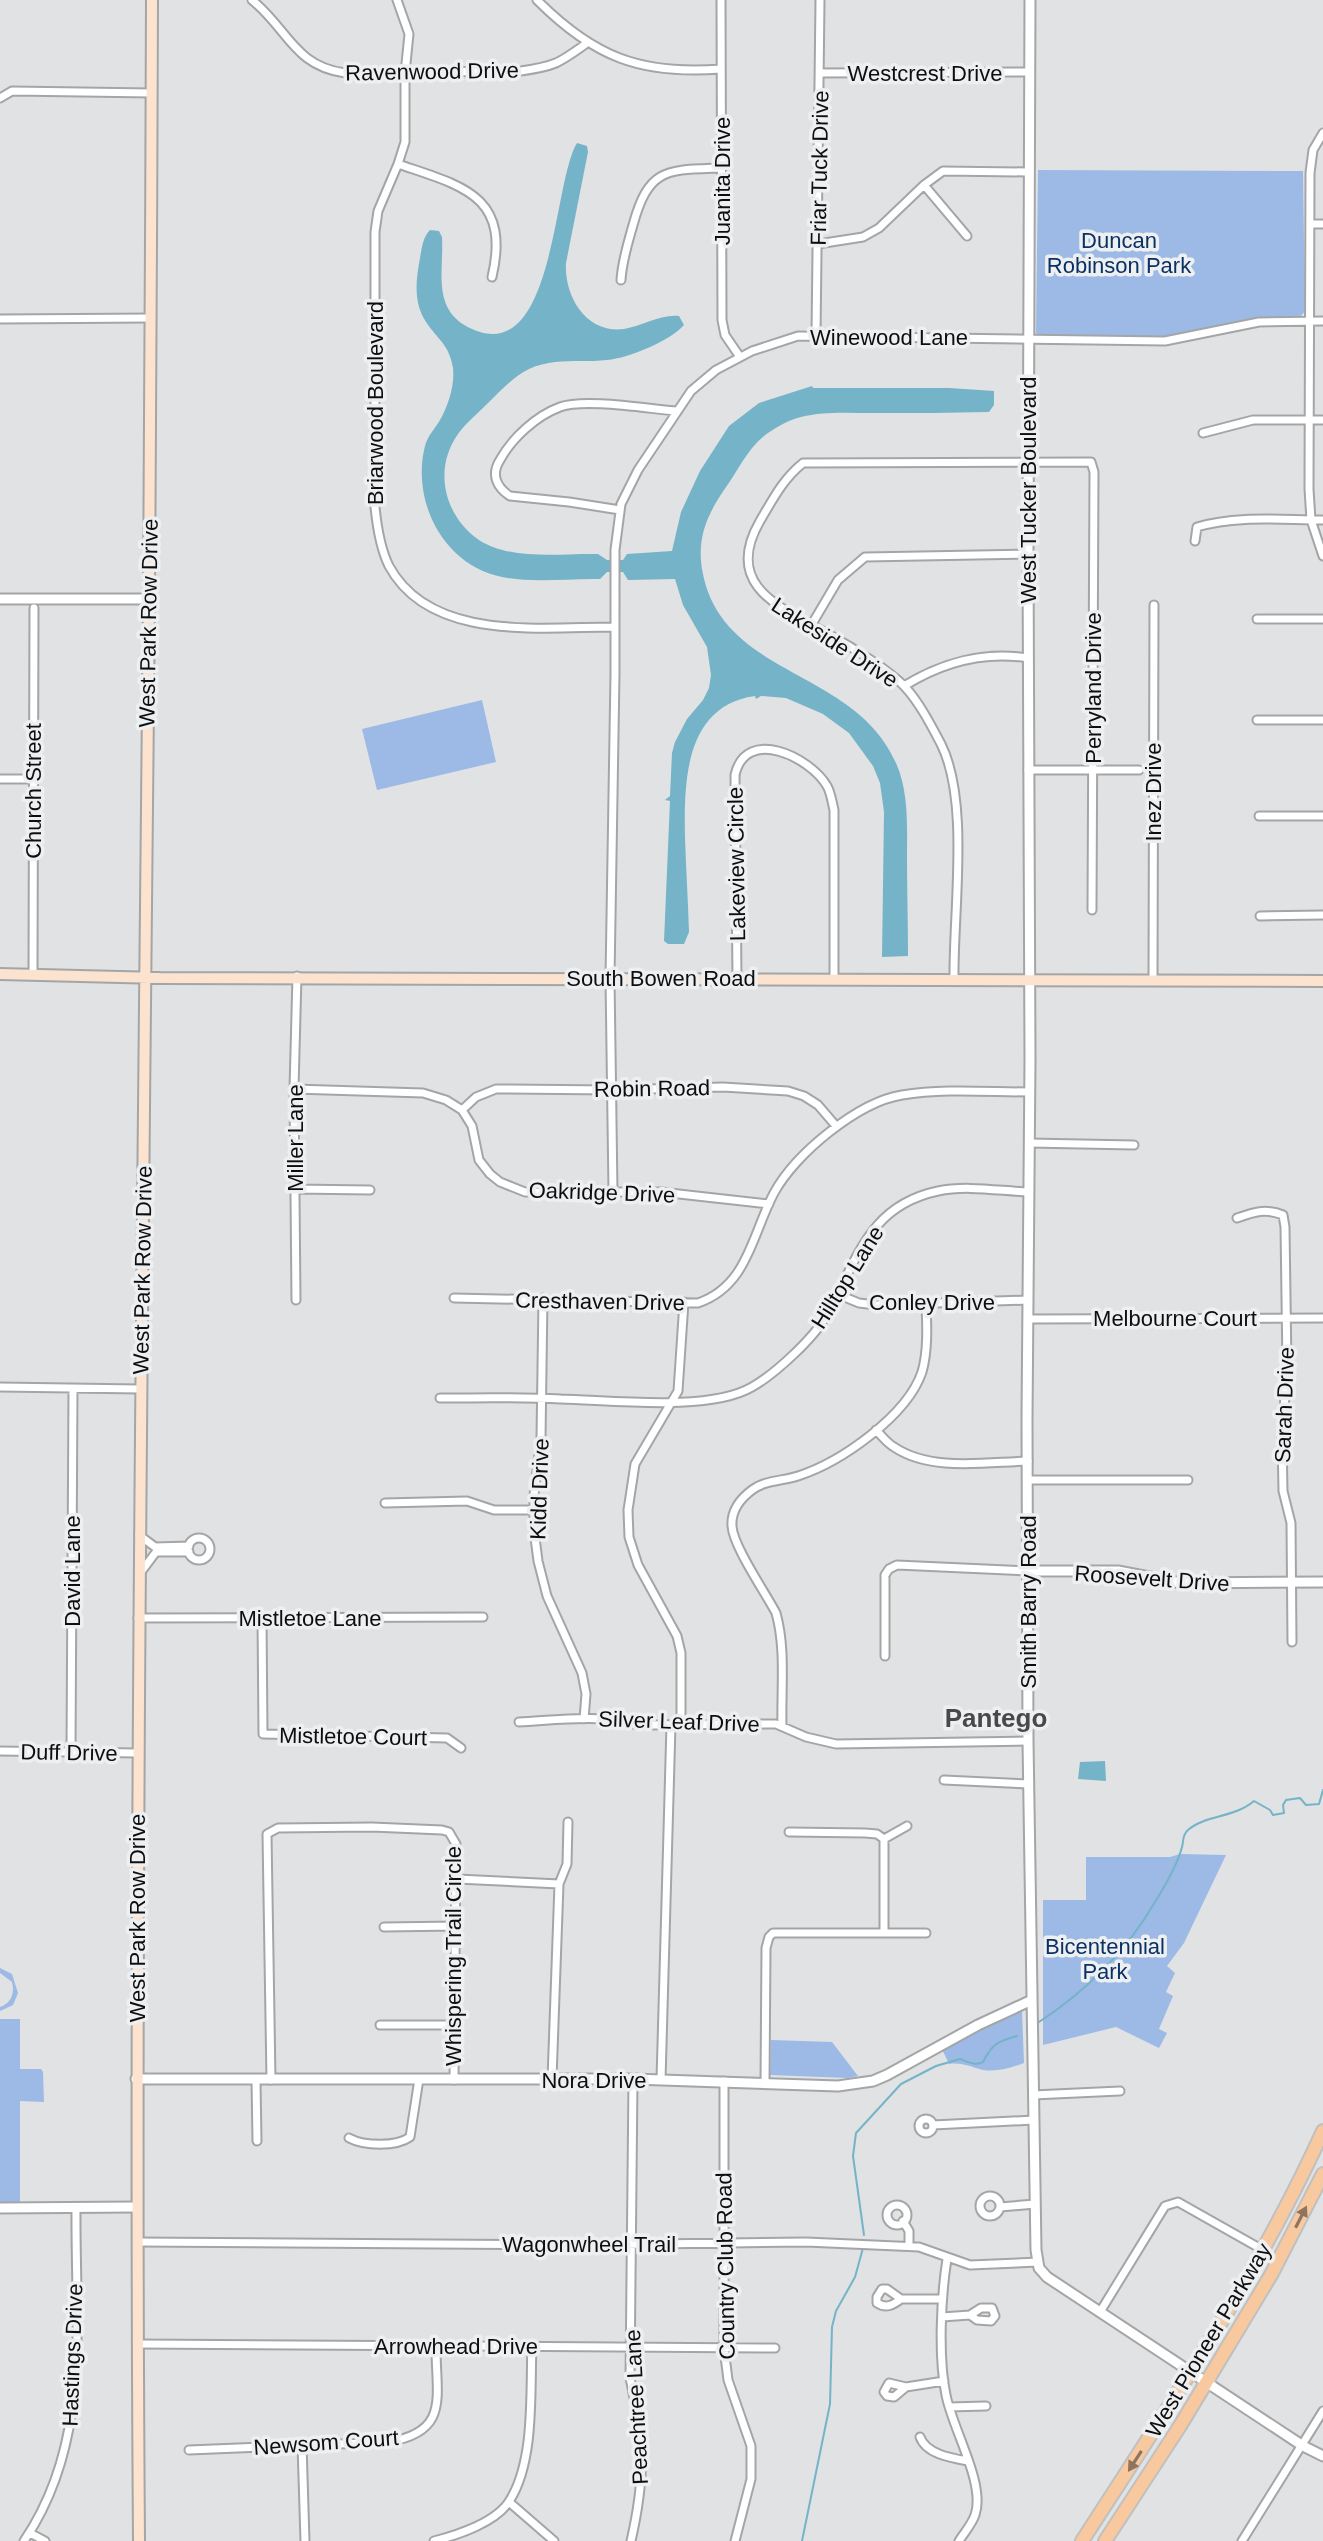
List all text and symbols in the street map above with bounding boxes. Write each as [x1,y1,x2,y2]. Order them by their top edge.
street label: Ravenwood Drive [345,57,519,86]
street label: Westcrest Drive [848,61,1002,86]
street label: Friar Tuck Drive [806,90,833,246]
street label: Juanita Drive [710,117,735,245]
park label: Duncan Robinson Park [1047,228,1192,278]
street label: Briarwood Boulevard [363,301,388,505]
street label: Winewood Lane [810,325,968,350]
street label: West Tucker Boulevard [1016,376,1041,604]
street label: West Park Row Drive [134,518,163,728]
street label: Lakeside Drive [767,592,903,693]
street label: Perryland Drive [1081,612,1106,764]
street label: Church Street [21,723,46,859]
street label: Inez Drive [1141,742,1166,842]
street label: Lakeview Circle [723,787,750,941]
street label: South Bowen Road [566,966,756,991]
street label: Robin Road [594,1075,710,1102]
street label: Miller Lane [283,1084,308,1192]
street label: West Park Row Drive [128,1165,157,1375]
street label: Oakridge Drive [528,1177,676,1208]
street label: Hilltop Lane [806,1221,889,1333]
street label: Cresthaven Drive [515,1288,685,1315]
street label: Conley Drive [869,1290,995,1315]
street label: Melbourne Court [1093,1306,1257,1331]
street label: Sarah Drive [1270,1347,1299,1463]
street label: Kidd Drive [525,1438,554,1540]
street label: David Lane [60,1515,85,1627]
street label: Smith Barry Road [1016,1515,1041,1689]
street label: Roosevelt Drive [1074,1561,1230,1596]
street label: Mistletoe Lane [238,1606,382,1631]
district label: Pantego [945,1703,1047,1733]
street label: Silver Leaf Drive [598,1706,760,1737]
street label: Mistletoe Court [279,1723,427,1750]
street label: Duff Drive [20,1739,118,1766]
street label: West Park Row Drive [125,1814,150,2022]
street label: Whispering Trail Circle [441,1846,466,2066]
park label: Bicentennial Park [1045,1934,1165,1984]
street label: Nora Drive [541,2068,647,2093]
street label: Country Club Road [711,2172,740,2360]
one-way arrow [1294,2206,1308,2229]
street label: Wagonwheel Trail [502,2232,676,2257]
street label: West Pioneer Parkway [1141,2239,1276,2442]
street label: Hastings Drive [58,2283,87,2427]
street label: Peachtree Lane [620,2329,653,2485]
street label: Arrowhead Drive [374,2334,538,2359]
street label: Newsom Court [253,2425,399,2460]
one-way arrow [1128,2450,1142,2472]

